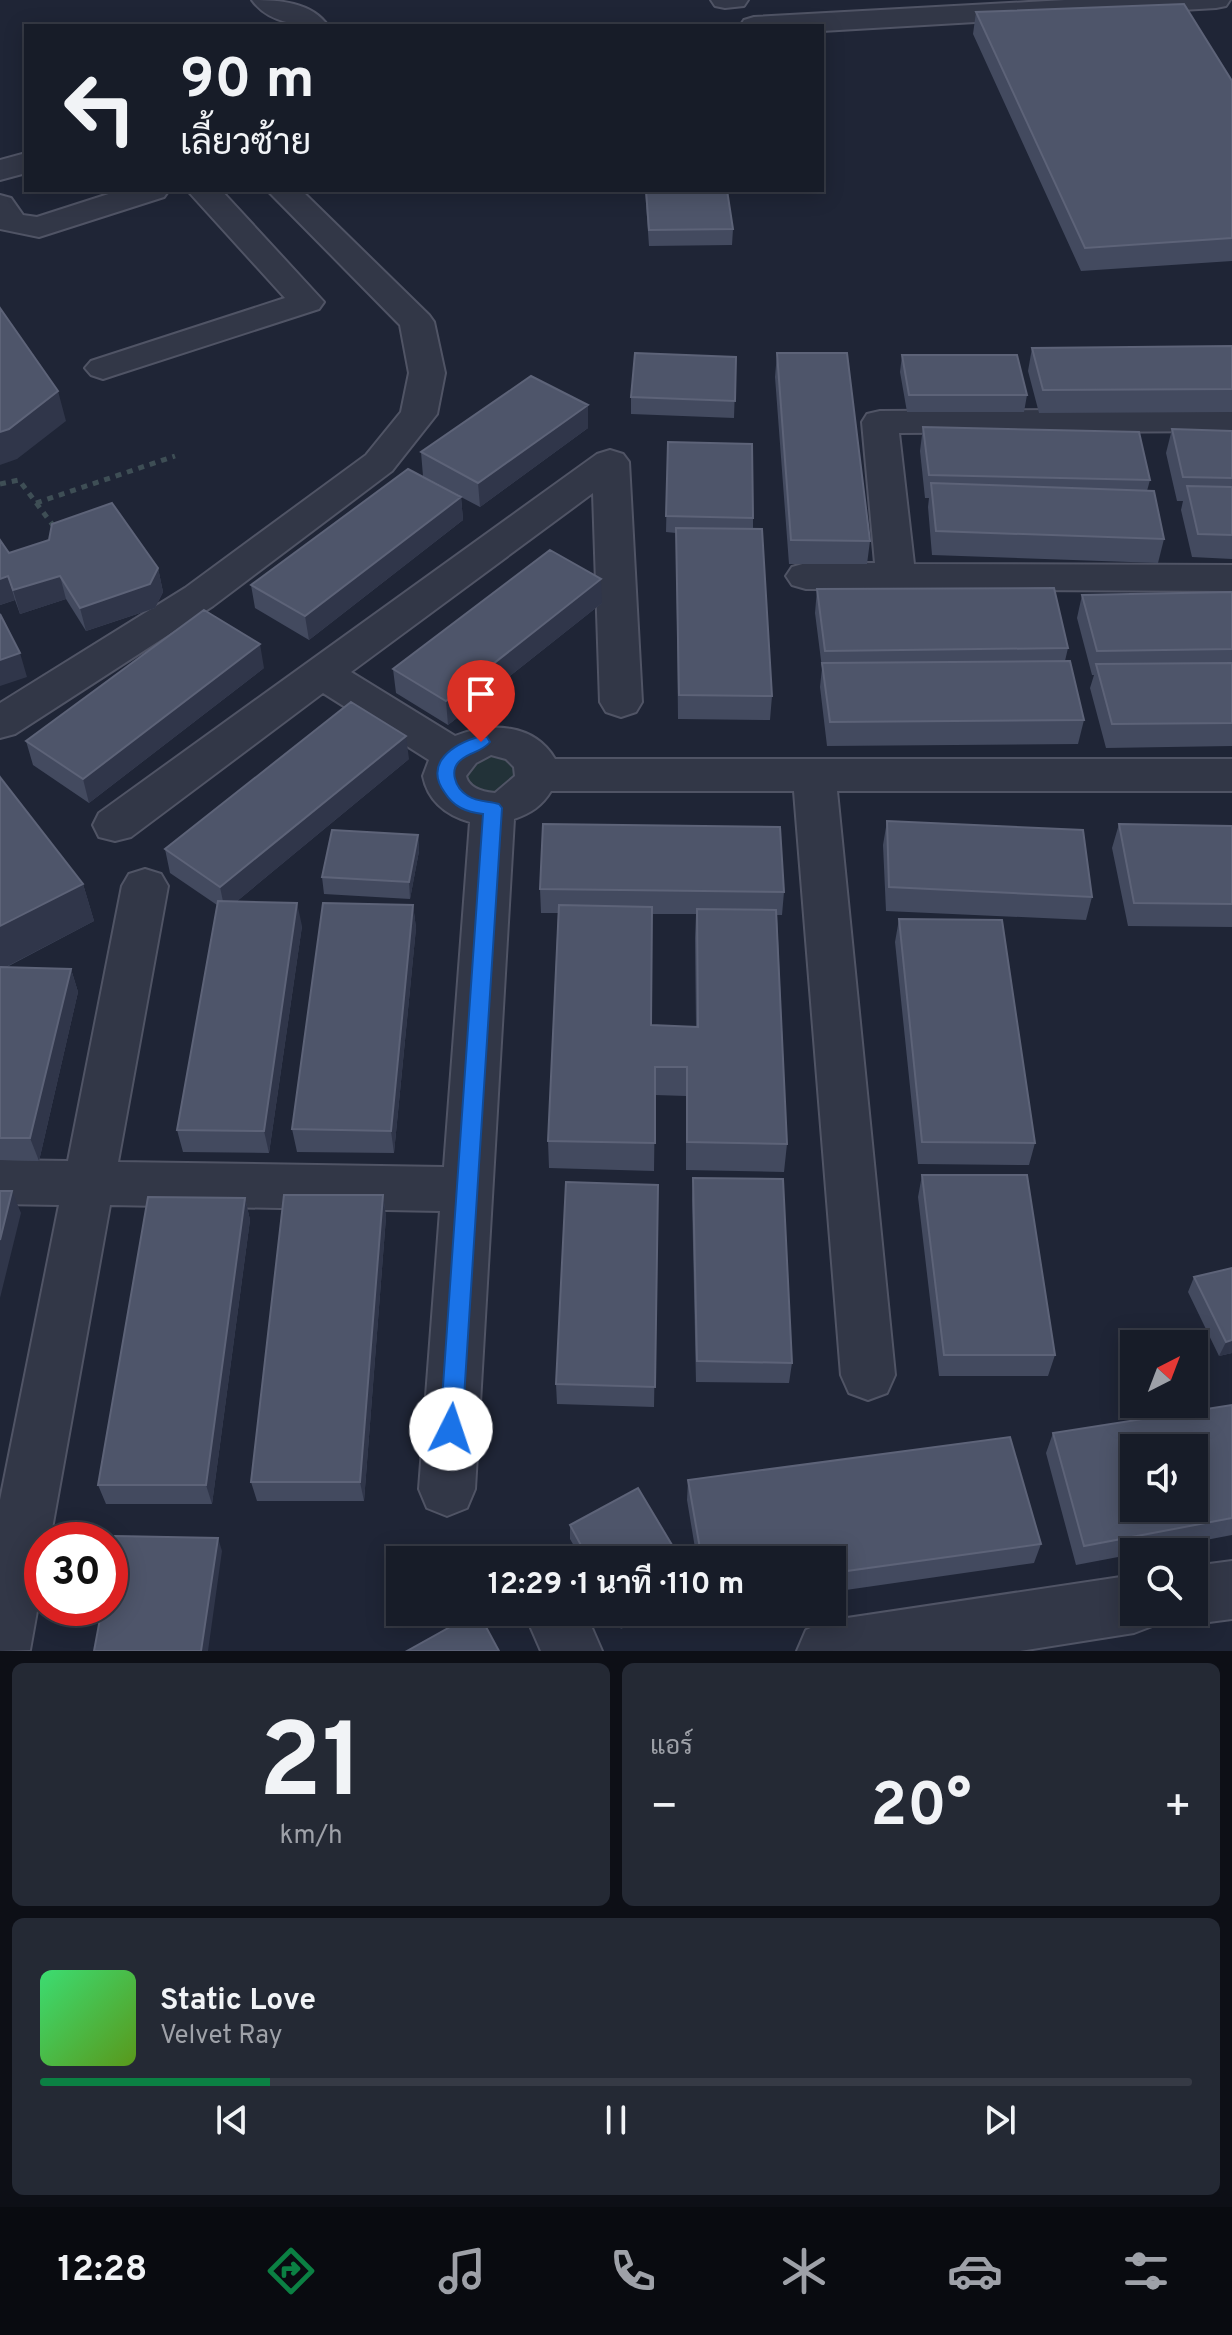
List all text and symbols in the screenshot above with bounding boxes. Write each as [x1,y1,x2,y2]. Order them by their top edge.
text: 90 m [180,47,315,117]
icon: left [48,56,152,160]
text: เลี้ยวซ้าย [180,122,311,168]
pin [447,660,515,742]
icon: arrive [459,672,503,716]
north arrow [1120,1330,1208,1418]
map controls [1120,1330,1208,1626]
position arrow [409,1387,493,1471]
button: sound [1120,1434,1208,1522]
speed limit sign: 30 [24,1522,128,1626]
button: search [1120,1538,1208,1626]
text: 12:29 · 1 นาที · 110 m [488,1567,744,1604]
text: 21 [258,1702,364,1834]
text: แอร์ [650,1731,693,1764]
text: 20° [870,1771,972,1847]
text: − [650,1781,678,1837]
text: + [1164,1781,1192,1837]
text: km/h [279,1820,343,1853]
text: Static Love [160,1983,316,2020]
text: Velvet Ray [160,2020,283,2053]
icon: previous [210,2098,254,2142]
icon: pause [594,2098,638,2142]
icon: next [978,2098,1022,2142]
icon: directions [263,2243,319,2299]
icon: music [434,2243,490,2299]
icon: phone [605,2243,661,2299]
icon: climate [776,2243,832,2299]
icon: car [947,2243,1003,2299]
icon: filters [1118,2243,1174,2299]
text: 12:28 [58,2248,147,2294]

